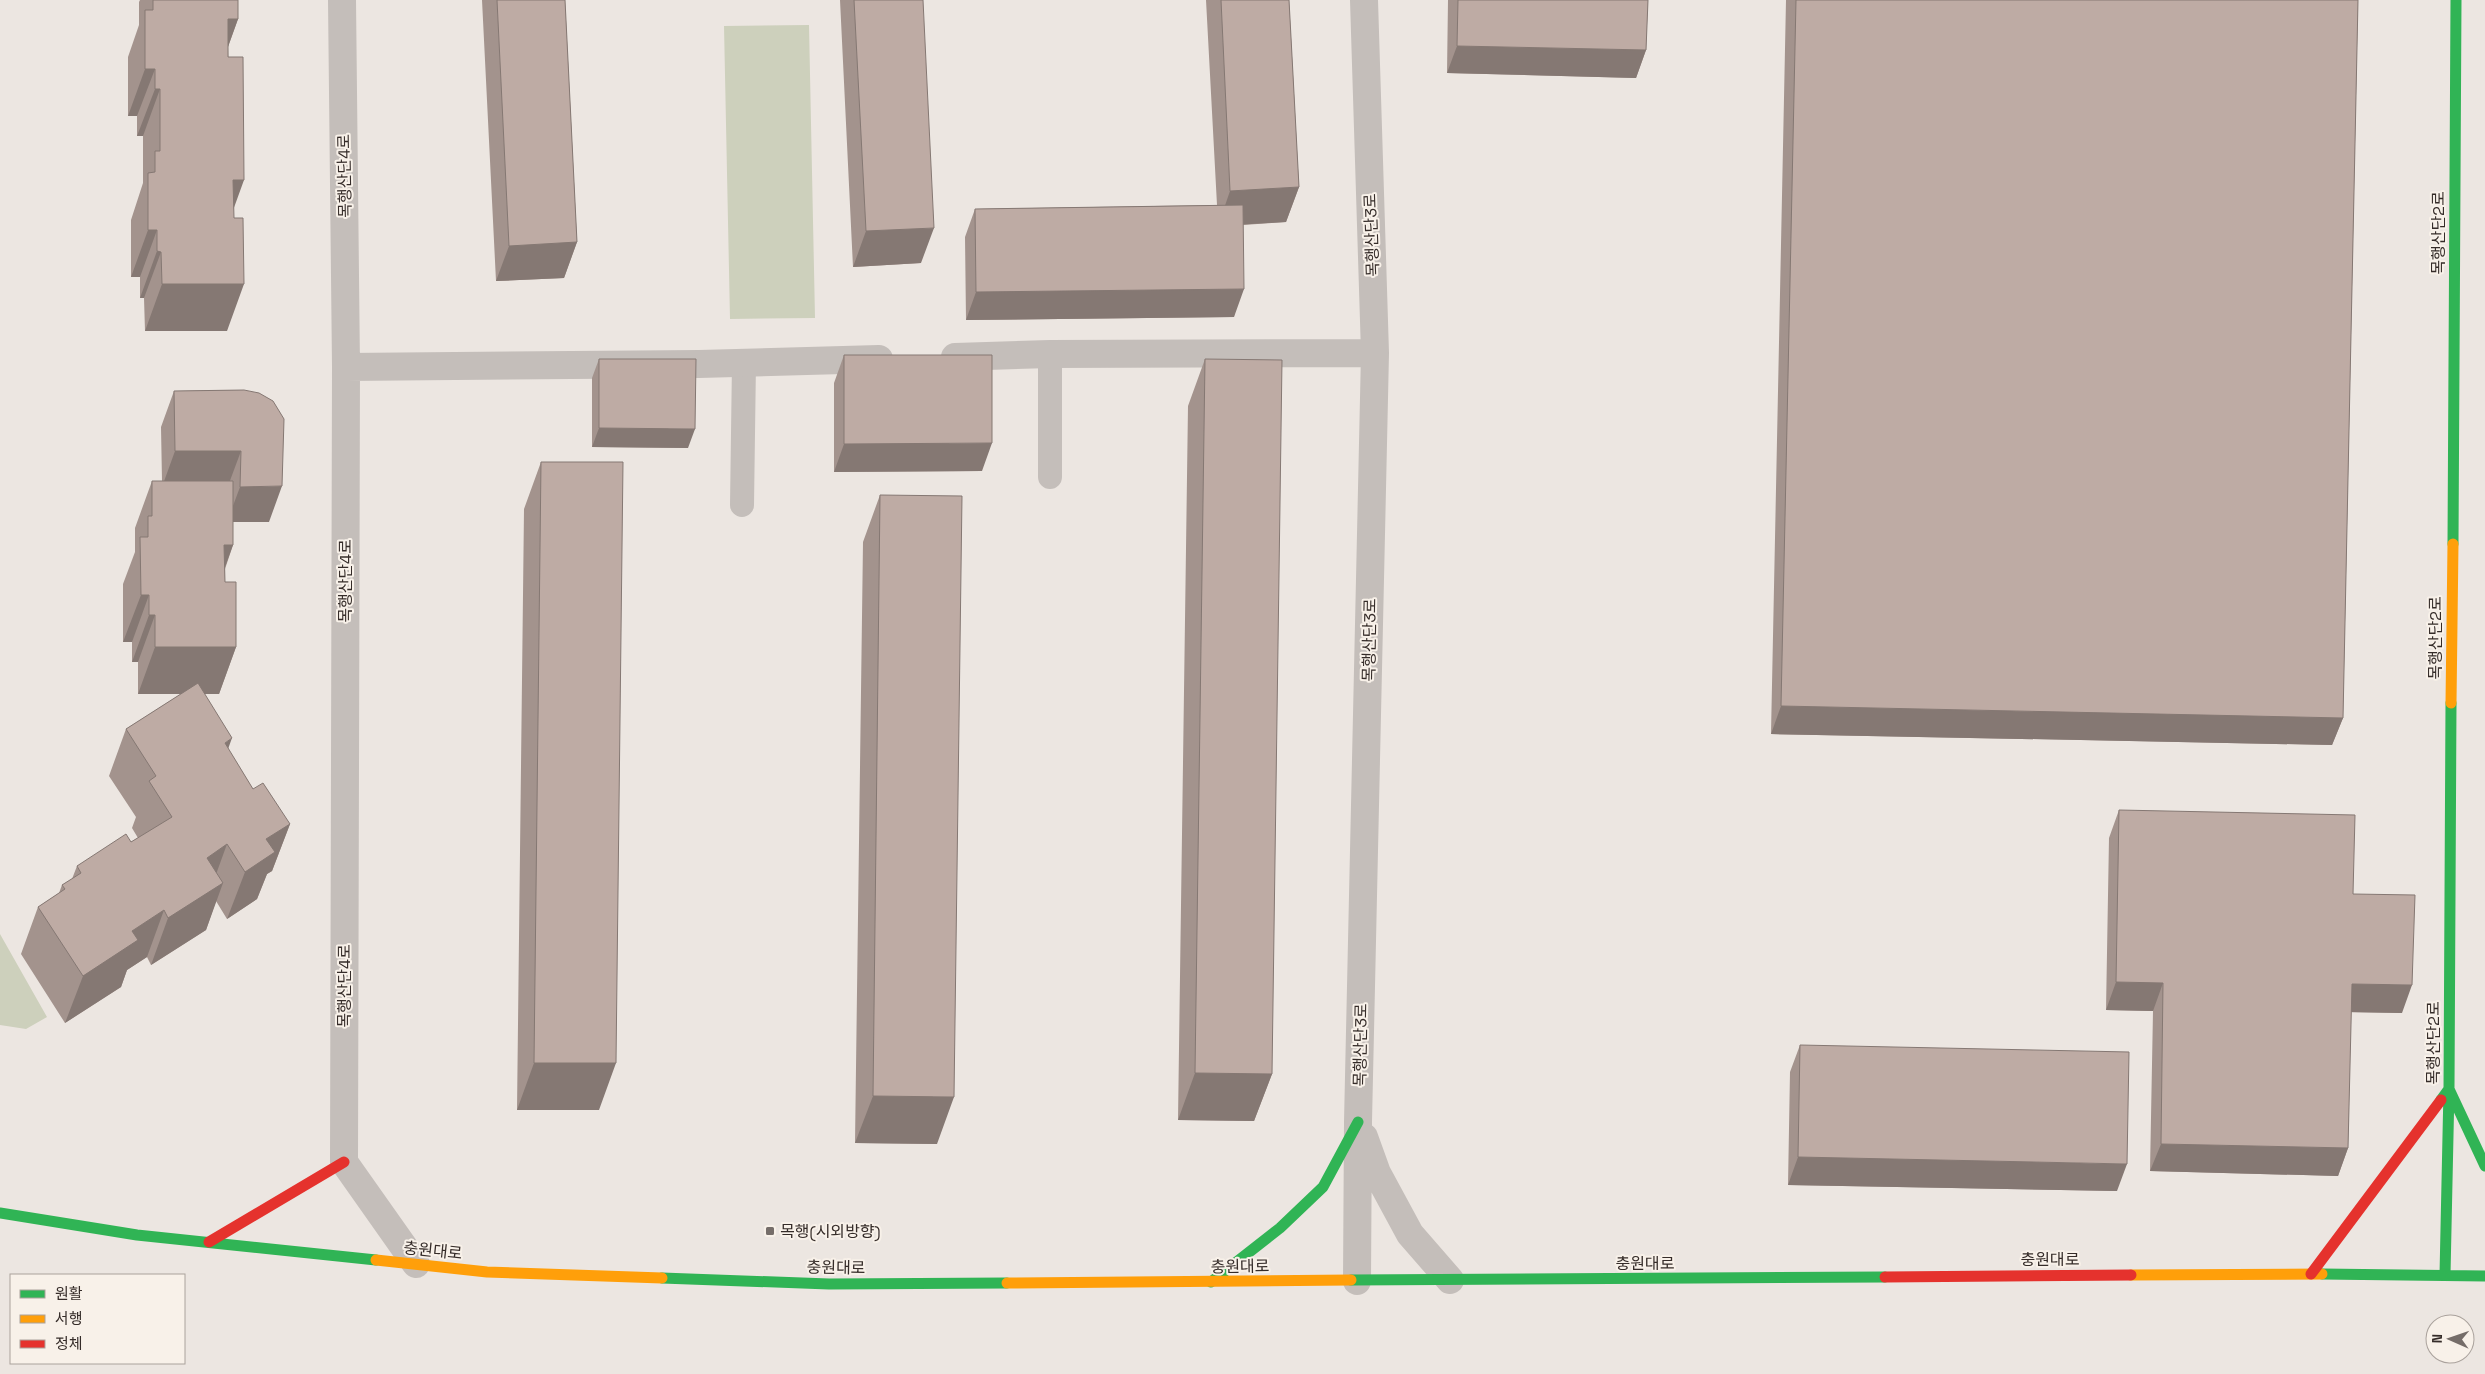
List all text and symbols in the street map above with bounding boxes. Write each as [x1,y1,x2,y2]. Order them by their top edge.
street label: 목행산단4로 [333,134,356,218]
street label: 목행산단2로 [2428,191,2449,275]
street label: 목행산단3로 [1360,193,1383,277]
street label: 목행산단4로 [335,539,356,623]
street label: 목행산단2로 [2425,596,2446,680]
street label: 목행산단3로 [1358,598,1381,682]
street label: 목행산단4로 [334,944,355,1028]
street label: 목행산단2로 [2423,1001,2444,1085]
street label: 목행산단3로 [1349,1003,1372,1087]
place label: 목행(시외방향) [780,1221,880,1242]
marker: 목행(시외방향) [764,1225,776,1237]
street label: 충원대로 [403,1237,464,1264]
street label: 충원대로 [2021,1249,2080,1270]
street label: 충원대로 [1616,1253,1675,1274]
street label: 충원대로 [1210,1255,1270,1278]
street label: 충원대로 [806,1256,866,1279]
legend [10,1274,185,1364]
text: 원활 [55,1284,83,1303]
text: 서행 [55,1309,83,1328]
north arrow [2425,1314,2475,1364]
text: 정체 [55,1334,83,1353]
text: N [2428,1334,2446,1344]

